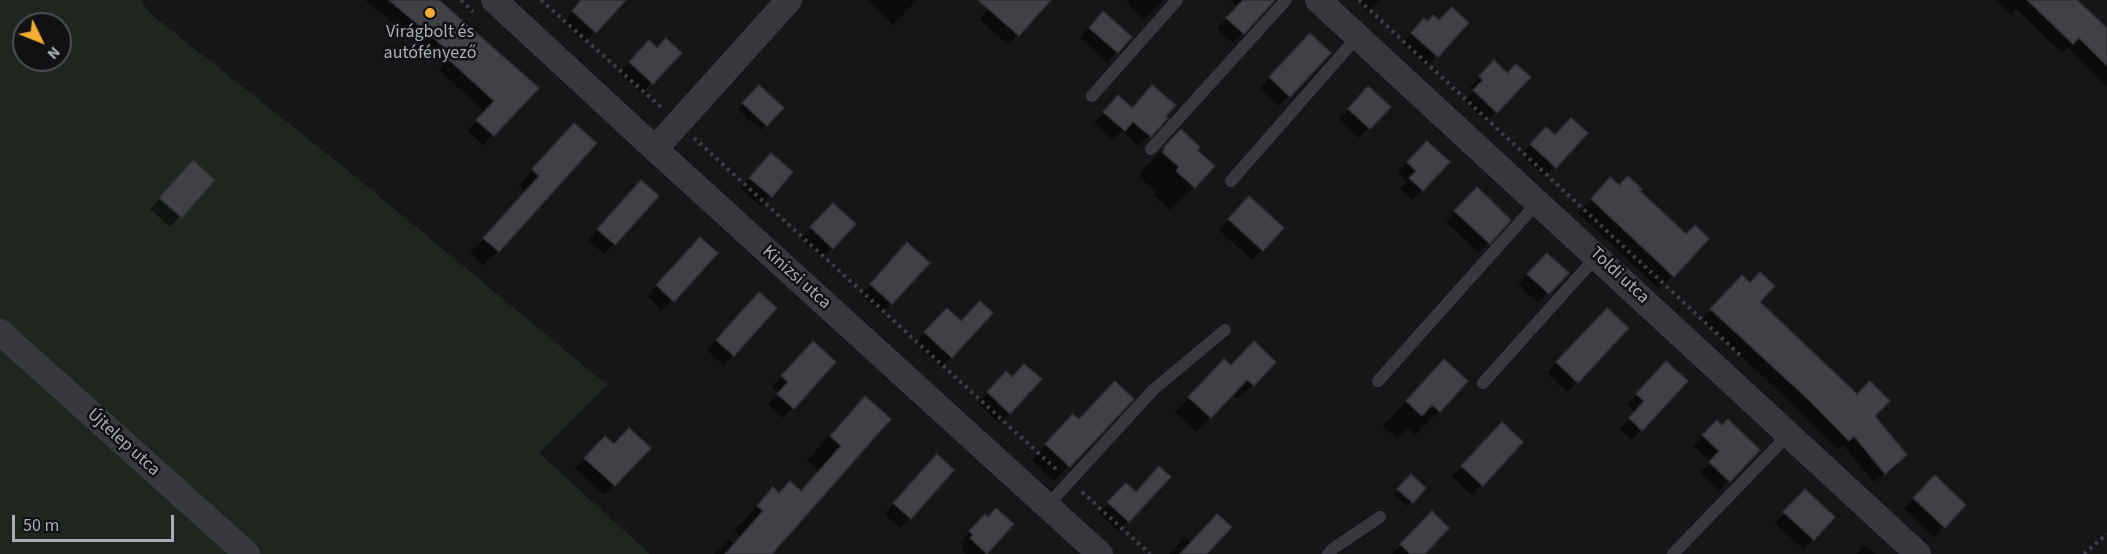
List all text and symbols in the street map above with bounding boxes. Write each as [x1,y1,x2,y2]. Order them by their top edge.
marker: Virágbolt és autófényező [423,6,437,20]
north arrow [12,12,72,72]
place label: Virágbolt és autófényező [384,22,476,64]
text: N [42,42,65,64]
street label: Kinizsi utca [757,242,835,314]
street label: Toldi utca [1585,243,1653,309]
street label: Újtelep utca [82,405,164,481]
scale bar [15,503,177,541]
text: 50 m [23,513,59,538]

